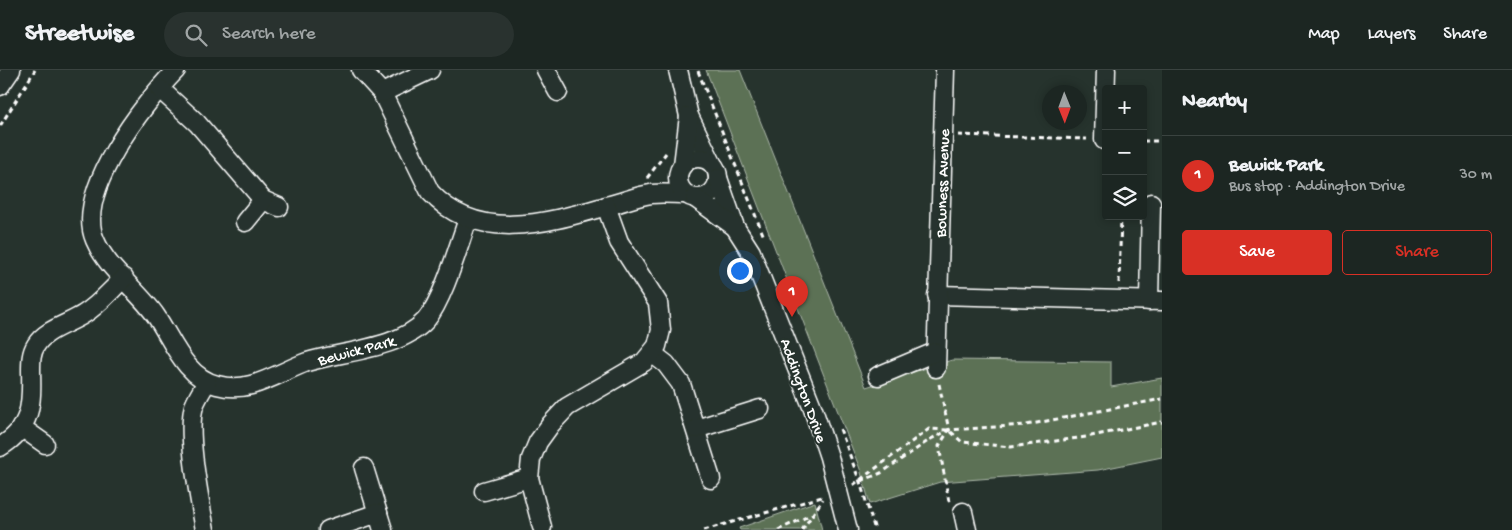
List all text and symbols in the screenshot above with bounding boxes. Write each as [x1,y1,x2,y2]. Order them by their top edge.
search box [164,12,514,57]
text: Streetwise [25,20,134,49]
icon: search [182,21,210,49]
text: Search here [222,23,316,46]
text: Map [1308,24,1340,45]
text: Layers [1368,24,1415,45]
text: Share [1443,24,1487,45]
north arrow [1042,85,1087,130]
map controls [1102,85,1147,220]
button: + [1102,85,1147,130]
text: Nearby [1182,90,1247,115]
street label: Bowness Avenue [933,128,956,239]
button: − [1102,130,1147,175]
text: Bewick Park [1229,155,1323,178]
text: 1 [1195,166,1201,185]
text: 30 m [1459,166,1492,185]
button: layers [1102,175,1147,220]
text: Bus stop · Addington Drive [1229,178,1405,197]
button: Save [1182,230,1332,275]
button: Share [1342,230,1492,275]
your location [727,258,753,284]
pin: 1 [776,276,808,317]
street label: Bewick Park [315,332,399,372]
street label: Addington Drive [774,337,830,447]

